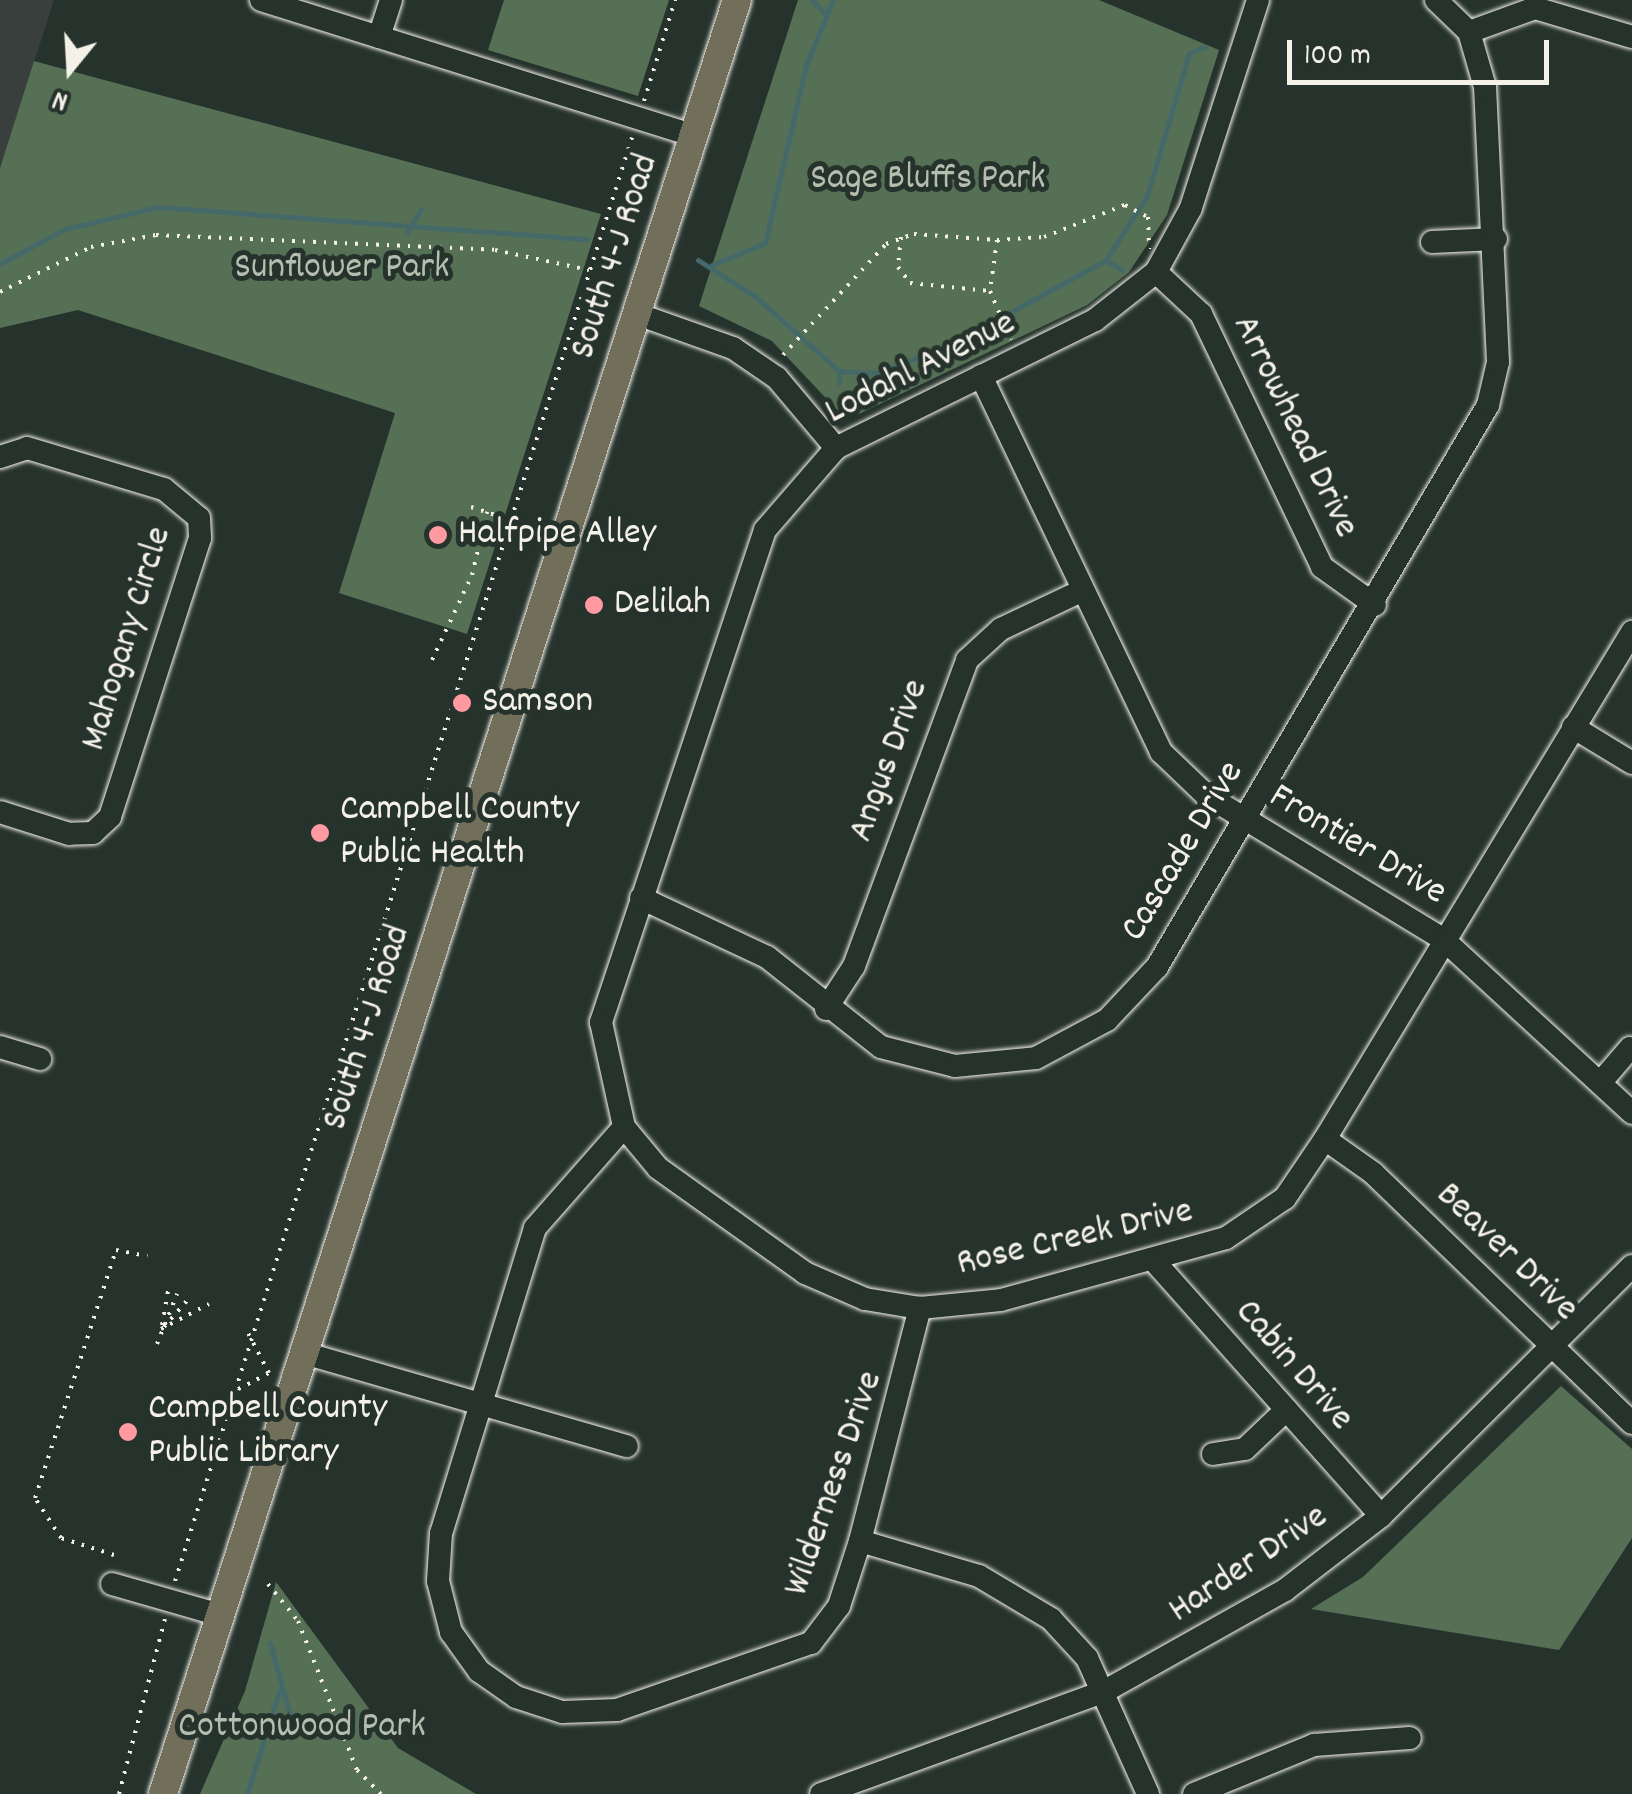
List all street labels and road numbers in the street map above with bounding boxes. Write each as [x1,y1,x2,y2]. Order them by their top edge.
street label: South 4-J Road [561,149,671,365]
street label: Lodahl Avenue [818,302,1024,436]
street label: Arrowhead Drive [1220,308,1368,546]
street label: Mahogany Circle [72,522,184,756]
street label: Angus Drive [840,674,940,848]
street label: Cascade Drive [1112,754,1256,950]
street label: Frontier Drive [1260,775,1454,917]
street label: South 4-J Road [313,920,423,1136]
street label: Beaver Drive [1425,1174,1587,1332]
street label: Rose Creek Drive [953,1190,1197,1288]
street label: Cabin Drive [1223,1291,1363,1441]
street label: Wilderness Drive [775,1366,895,1602]
street label: Harder Drive [1161,1495,1337,1635]

